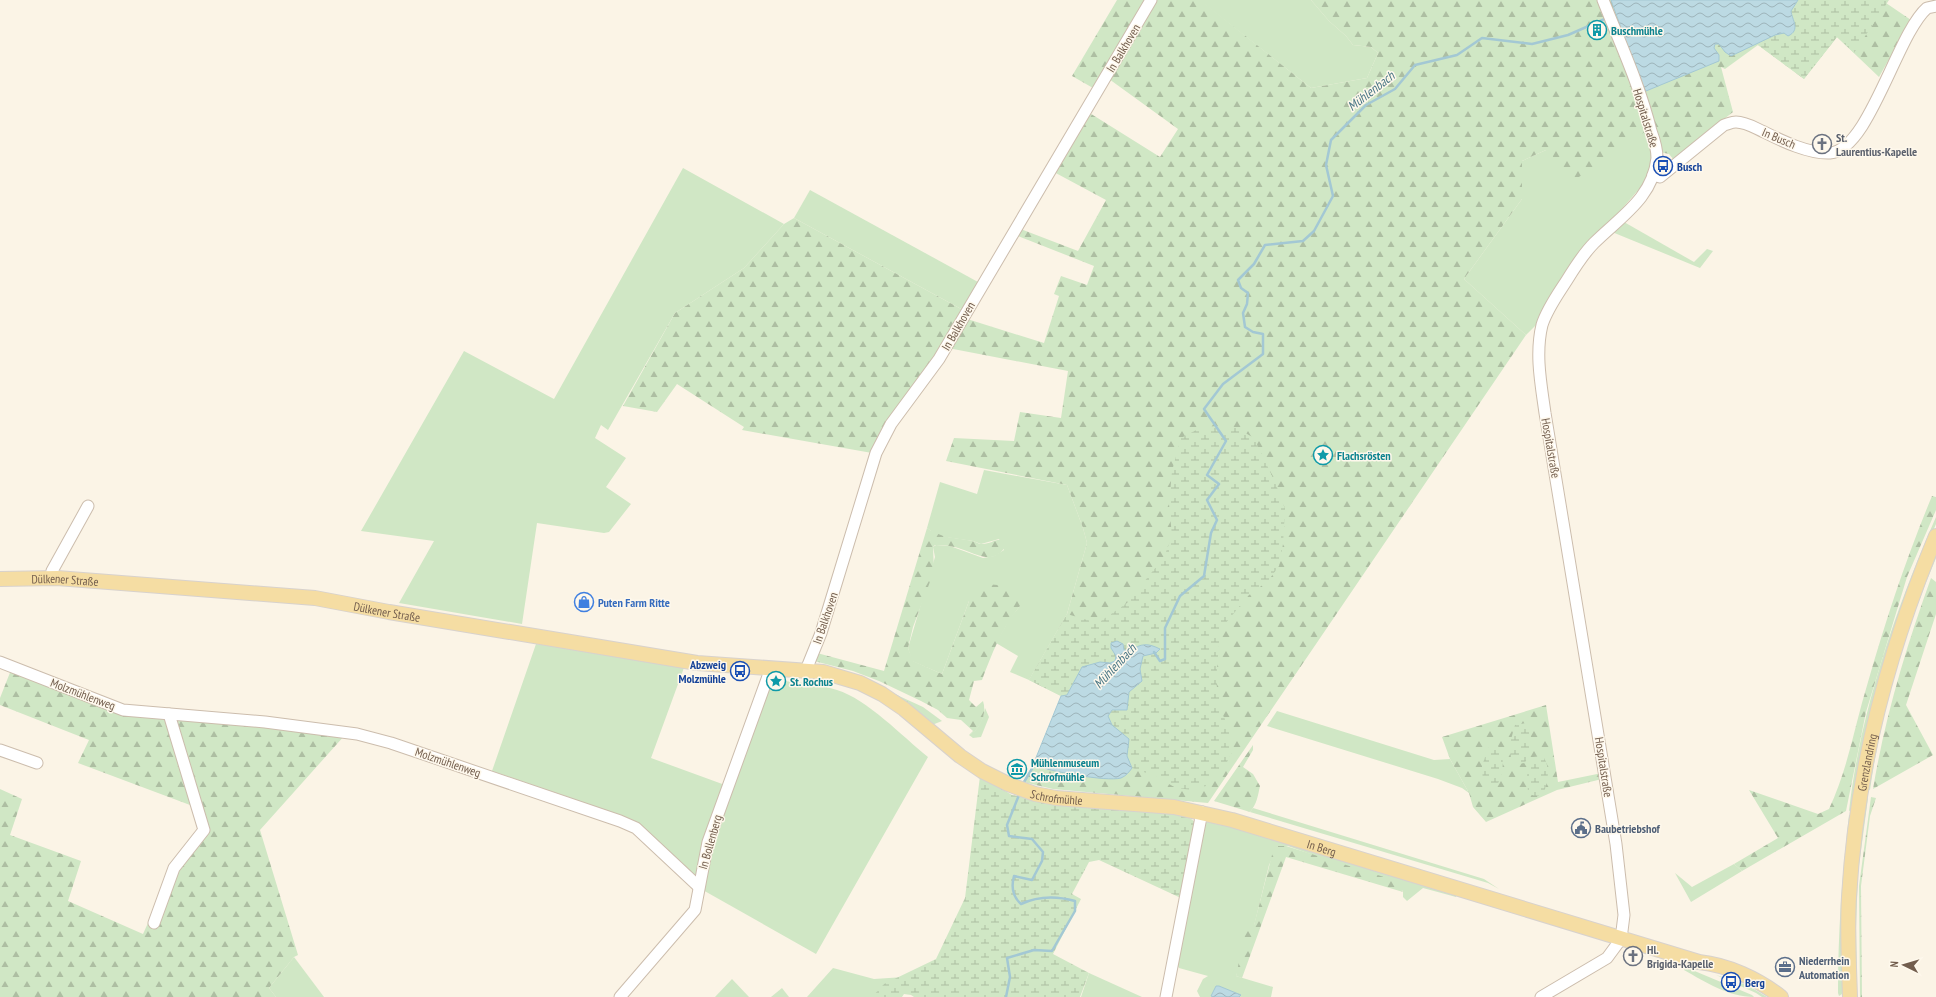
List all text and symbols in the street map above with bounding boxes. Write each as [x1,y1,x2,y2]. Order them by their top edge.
building icon: Buschmühle [1586,19,1608,41]
street label: In Balkhoven [1103,21,1143,75]
place label: Buschmühle [1611,23,1663,38]
water label: Mühlenbach [1344,67,1399,115]
street label: Hospitalstraße [1630,87,1662,149]
street label: In Busch [1760,124,1798,152]
place label: St. Laurentius-Kapelle [1836,130,1917,159]
church icon: St. Laurentius-Kapelle [1811,133,1833,155]
bus stop icon: Busch [1652,155,1674,177]
place label: Busch [1677,159,1702,174]
street label: In Balkhoven [938,299,978,353]
street label: Hospitalstraße [1538,417,1564,479]
place icon: Flachsrösten [1312,444,1334,466]
place label: Flachsrösten [1337,448,1391,463]
street label: Dülkener Straße [31,570,99,589]
street label: In Balkhoven [809,590,841,646]
shop icon: Puten Farm Ritte [573,591,595,613]
place label: Puten Farm Ritte [598,595,670,610]
street label: Dülkener Straße [352,598,421,625]
water label: Mühlenbach [1090,639,1141,692]
place label: Abzweig Molzmühle [678,657,726,686]
bus stop icon: Abzweig Molzmühle [729,660,751,682]
place icon: St. Rochus [765,670,787,692]
place label: St. Rochus [790,674,833,689]
street label: Molzmühlenweg [48,675,118,713]
street label: Grenzlandring [1854,732,1880,792]
street label: Hospitalstraße [1592,736,1616,798]
street label: Molzmühlenweg [413,744,483,780]
place label: Mühlenmuseum Schrofmühle [1031,755,1099,784]
museum icon: Mühlenmuseum Schrofmühle [1006,758,1028,780]
street label: Schrofmühle [1028,786,1083,808]
street label: In Bollenberg [695,813,725,871]
public building icon: Baubetriebshof [1570,817,1592,839]
place label: Baubetriebshof [1595,821,1661,836]
street label: In Berg [1305,836,1338,859]
place label: Hl. Brigida-Kapelle [1647,942,1713,971]
church icon: Hl. Brigida-Kapelle [1622,945,1644,967]
north arrow [1884,945,1924,985]
place label: Niederrhein Automation [1798,953,1849,982]
office icon: Niederrhein Automation [1774,956,1796,978]
text: N [1887,961,1901,968]
bus stop icon: Berg [1720,971,1742,993]
place label: Berg [1745,975,1765,990]

